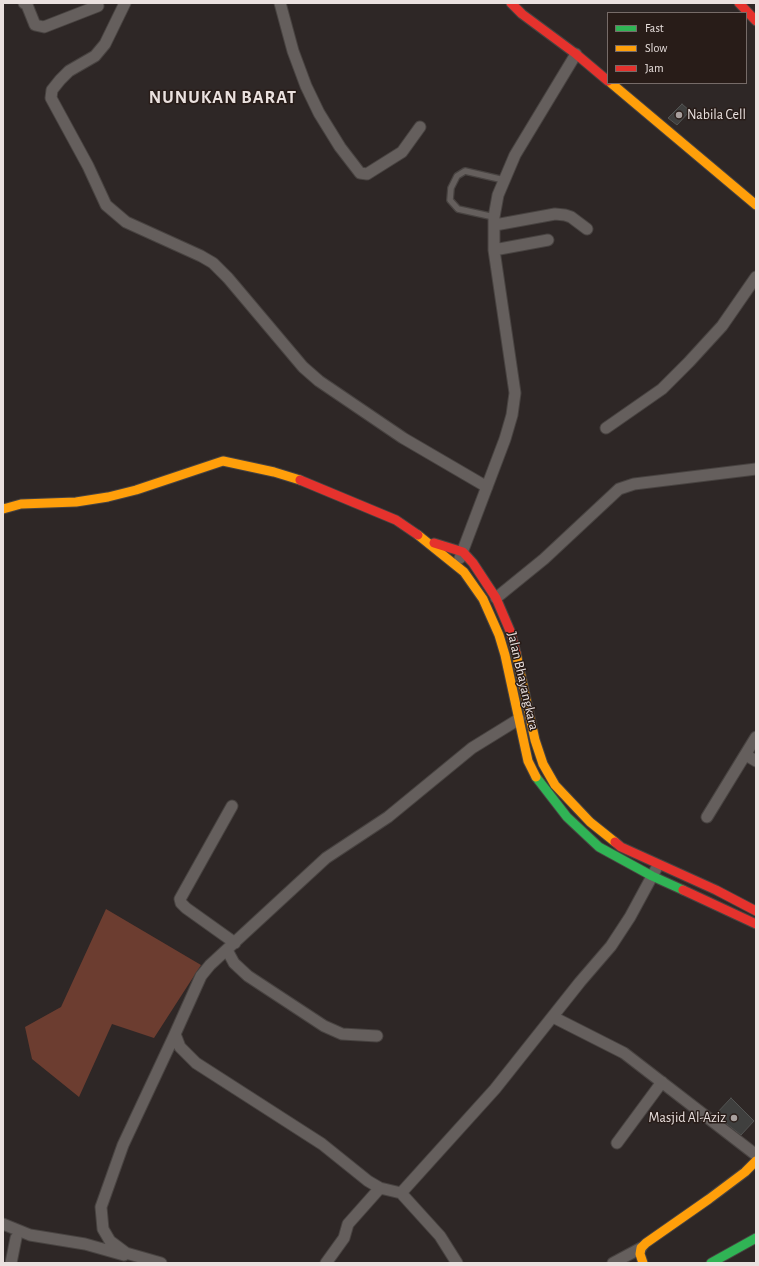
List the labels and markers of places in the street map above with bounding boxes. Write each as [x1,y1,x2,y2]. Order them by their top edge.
place label: Nabila Cell [687,107,746,123]
marker: Nabila Cell [674,110,684,120]
place label: Masjid Al-Aziz [649,1110,726,1126]
marker: Masjid Al-Aziz [729,1113,739,1123]

